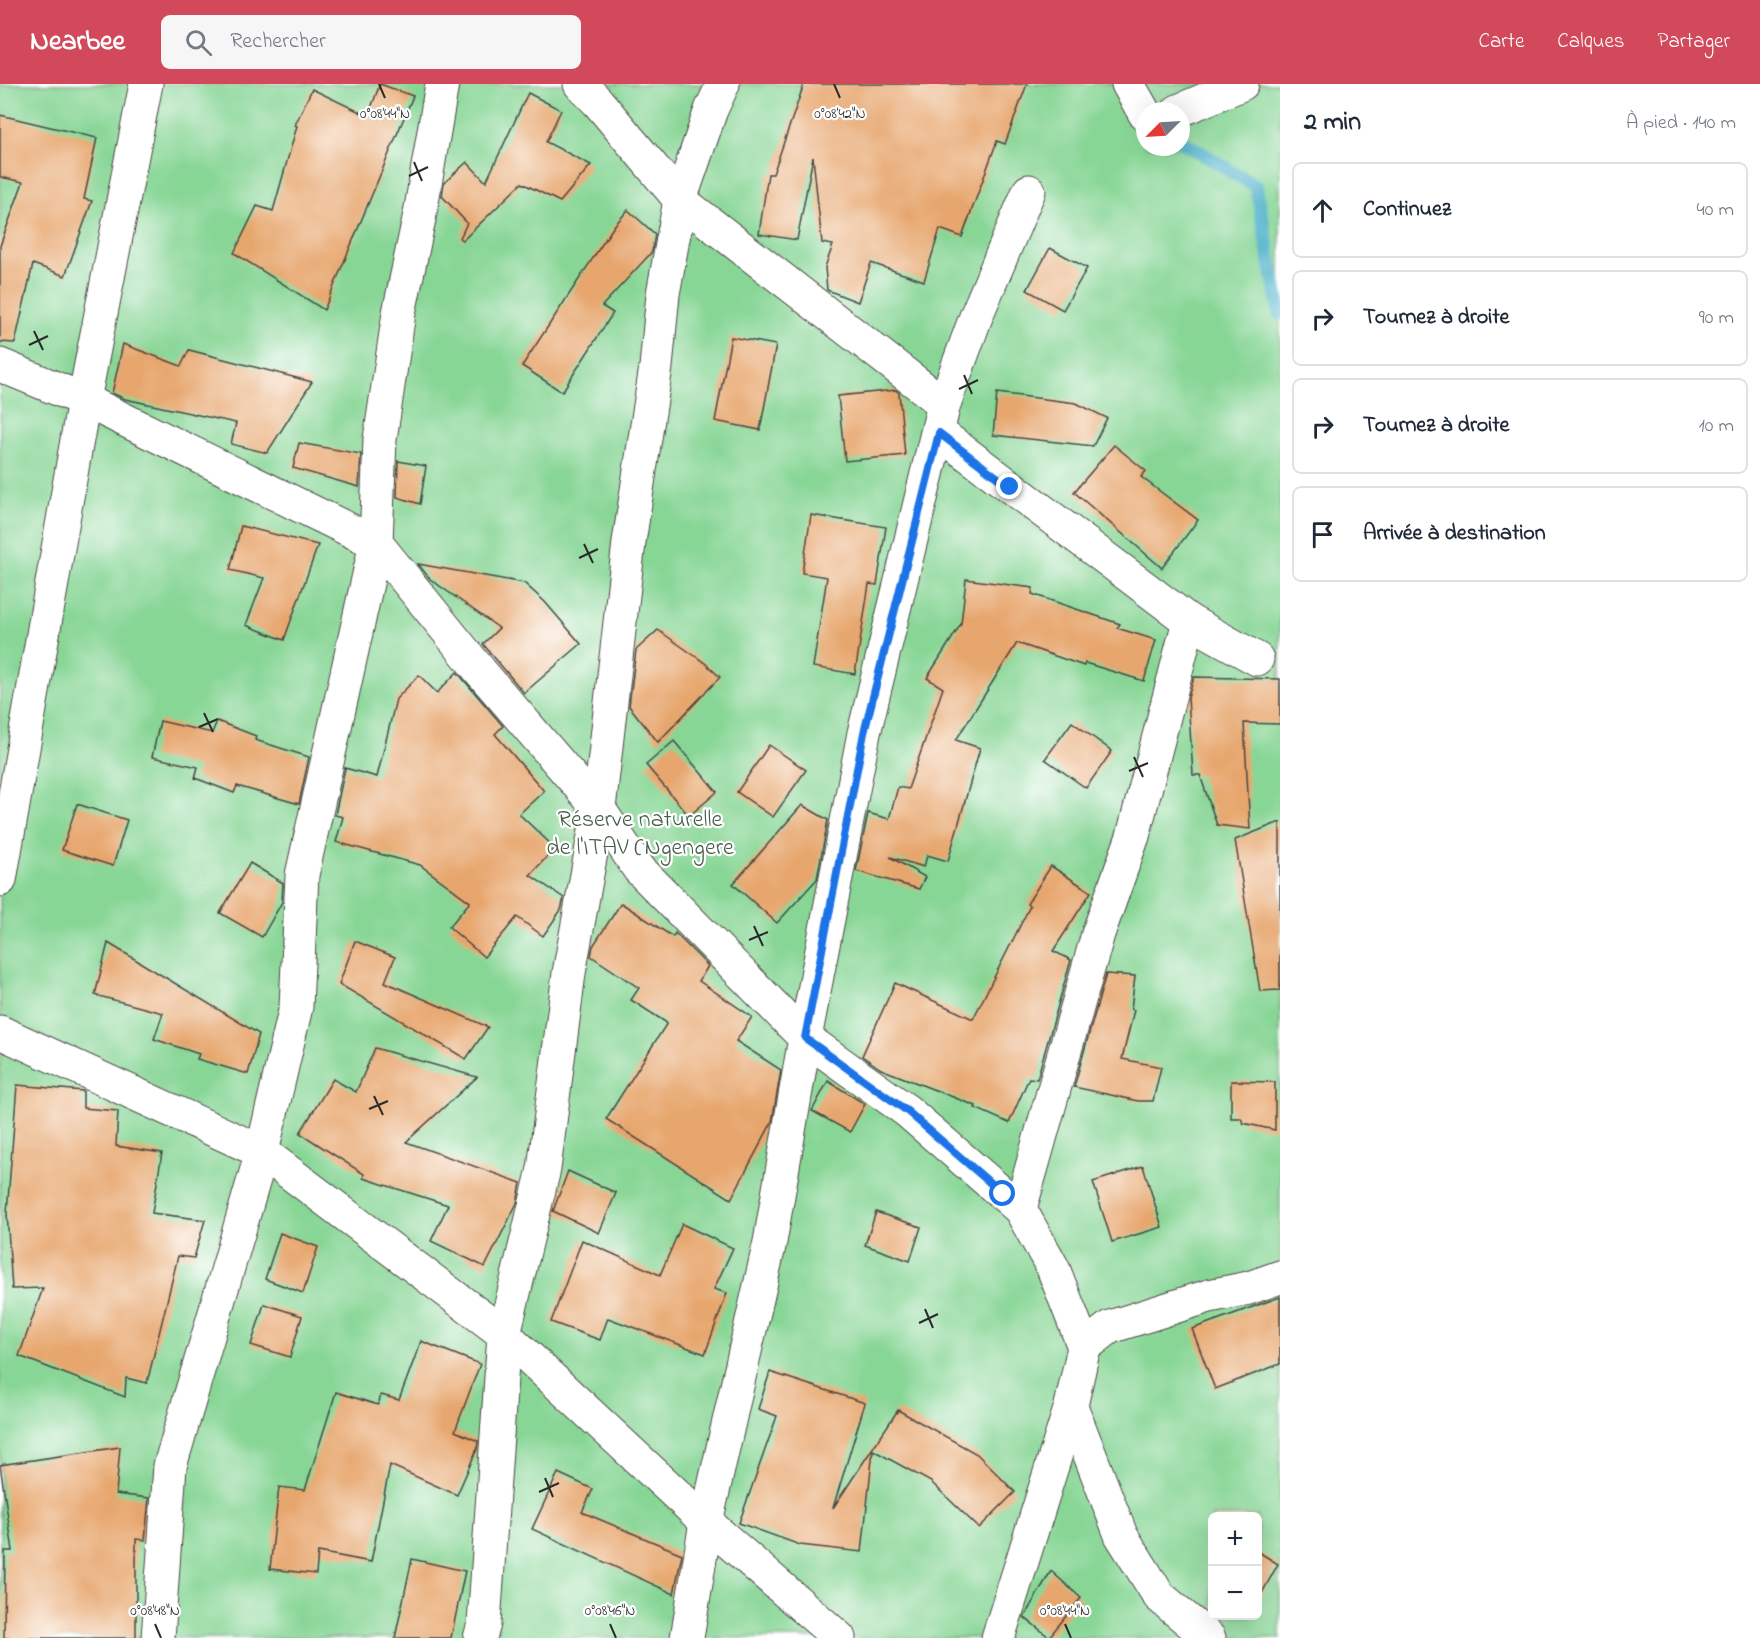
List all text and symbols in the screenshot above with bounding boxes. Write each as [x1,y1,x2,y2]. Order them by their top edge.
search box [161,15,581,69]
text: Nearbee [30,22,125,63]
icon: search [182,26,215,59]
text: Rechercher [230,26,326,58]
text: Carte [1478,27,1524,57]
text: Calques [1557,27,1624,57]
text: Partager [1657,27,1730,57]
north arrow [1136,102,1190,156]
text: 0°08'44"N [360,103,410,125]
text: 0°08'42"N [814,103,866,125]
text: 2 min [1304,104,1361,142]
text: À pied · 140 m [1626,109,1736,138]
icon: ahead [1306,194,1339,227]
text: Continuez [1363,194,1451,226]
text: 40 m [1697,196,1734,225]
icon: right [1306,302,1339,335]
text: Tournez à droite [1363,302,1509,334]
text: 90 m [1699,304,1734,333]
icon: right [1306,410,1339,443]
text: Tournez à droite [1363,410,1509,442]
text: 10 m [1698,412,1734,441]
route end [996,473,1022,499]
icon: arrive [1306,518,1339,551]
text: Arrivée à destination [1363,518,1546,550]
park label: Réserve naturelle de l'ITAV (Ngengere [546,803,734,866]
route start [989,1180,1015,1206]
map controls [1208,1512,1262,1620]
button: + [1208,1512,1262,1566]
button: − [1208,1566,1262,1620]
text: 0°08'48"N [130,1600,180,1622]
text: 0°08'46"N [585,1600,635,1622]
text: 0°08'44"N [1040,1600,1090,1622]

